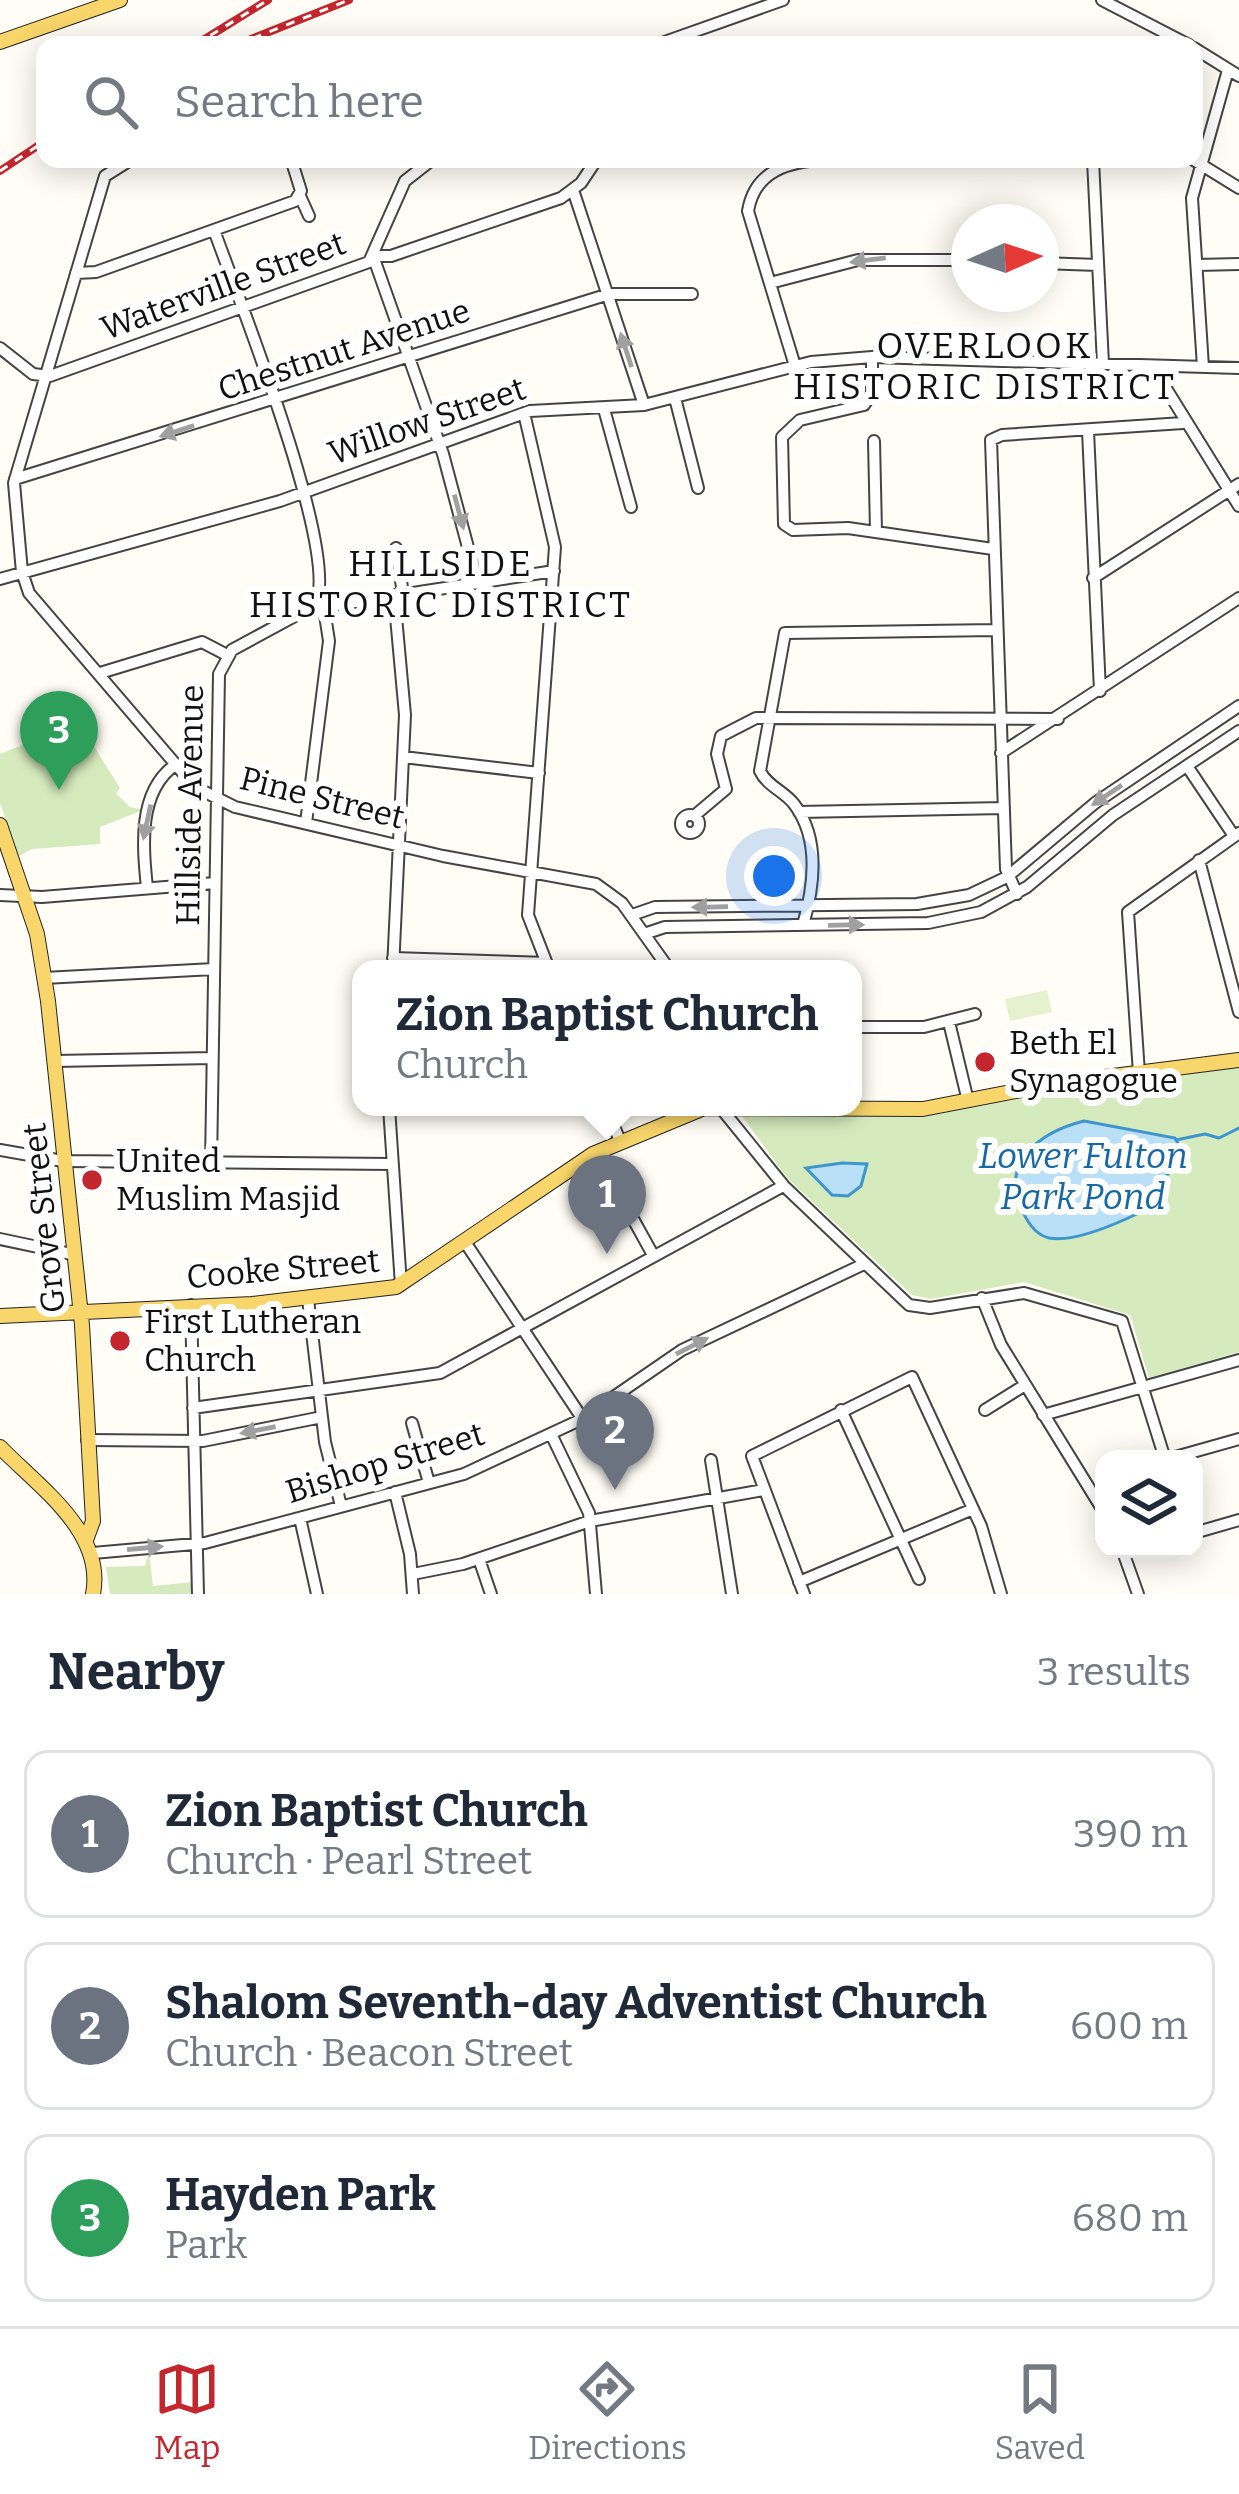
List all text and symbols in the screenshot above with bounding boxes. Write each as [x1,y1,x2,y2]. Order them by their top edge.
search box [36,36,1203,168]
icon: search [78,69,144,135]
text: Search here [174,75,424,129]
north arrow [951,204,1059,312]
street label: Waterville Street [95,223,351,349]
one-way arrow [849,251,886,270]
street label: Chestnut Avenue [213,290,475,410]
district label: OVERLOOK HISTORIC DISTRICT [793,324,1177,409]
one-way arrow [616,331,635,367]
street label: Willow Street [323,369,531,473]
one-way arrow [158,423,195,442]
one-way arrow [451,494,470,531]
district label: HILLSIDE HISTORIC DISTRICT [249,542,633,627]
street label: Hillside Avenue [168,684,212,926]
pin: 3 [20,691,98,790]
street label: Pine Street [236,758,408,838]
one-way arrow [1090,783,1123,806]
one-way arrow [137,804,156,842]
your location [744,846,804,906]
one-way arrow [690,897,728,916]
one-way arrow [828,915,866,934]
popup [352,960,862,1116]
text: Zion Baptist Church [396,988,818,1042]
place label: Beth El Synagogue [1009,1023,1178,1101]
text: Church [396,1042,528,1088]
marker: Beth El Synagogue [972,1049,998,1075]
street label: Grove Street [14,1121,74,1315]
water label: Lower Fulton Park Pond [978,1134,1188,1219]
place label: United Muslim Masjid [116,1141,340,1219]
pin: 1 [568,1155,646,1254]
marker: United Muslim Masjid [79,1167,105,1193]
street label: Cooke Street [185,1241,381,1297]
place label: First Lutheran Church [144,1302,361,1380]
marker: First Lutheran Church [107,1328,133,1354]
one-way arrow [674,1337,709,1357]
pin: 2 [576,1391,654,1490]
street label: Bishop Street [281,1414,489,1512]
one-way arrow [239,1422,276,1441]
map controls [1095,1450,1203,1558]
button: layers [1095,1450,1203,1558]
one-way arrow [127,1538,164,1557]
text: Nearby [48,1641,224,1703]
text: 3 results [1037,1649,1191,1695]
text: Zion Baptist Church [165,1784,588,1838]
text: 1 [82,1811,98,1857]
text: 390 m [1073,1811,1188,1857]
text: Church · Pearl Street [165,1838,532,1884]
text: Shalom Seventh-day Adventist Church [165,1976,987,2030]
text: 2 [79,2003,101,2049]
text: 600 m [1070,2003,1188,2049]
text: Church · Beacon Street [165,2030,573,2076]
text: Hayden Park [165,2168,436,2222]
text: 3 [79,2195,101,2241]
text: 680 m [1072,2195,1188,2241]
text: Park [165,2222,247,2268]
tab: Map [154,2356,220,2468]
tab: Directions [528,2356,687,2468]
tab: Saved [995,2356,1085,2468]

